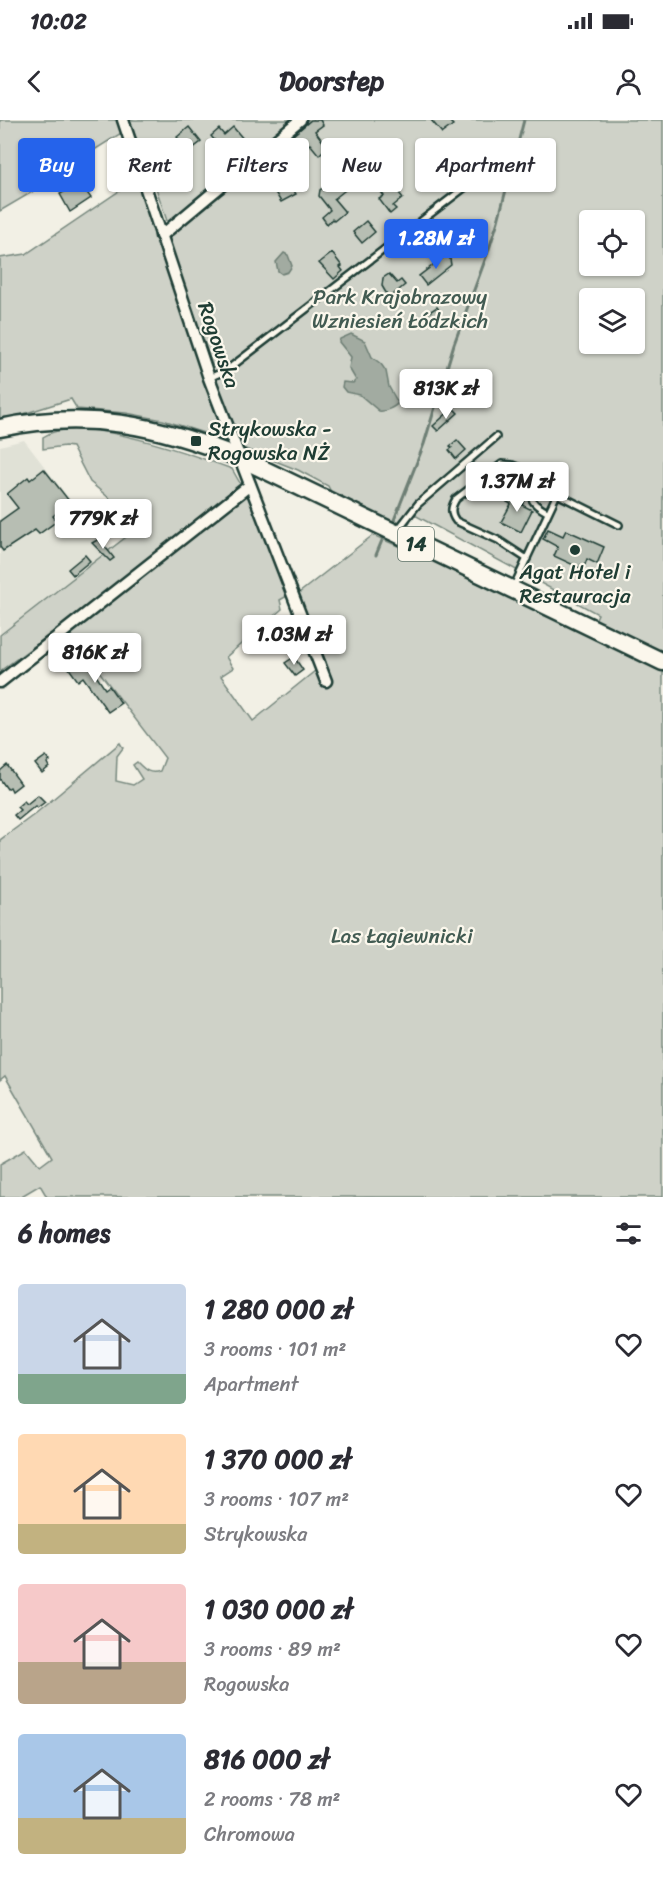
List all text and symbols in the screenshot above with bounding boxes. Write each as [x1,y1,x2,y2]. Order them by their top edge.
text: 10:02 [30,2,87,41]
text: Doorstep [279,57,384,105]
icon: back [18,65,51,98]
icon: person [612,65,645,98]
chip: Buy [18,138,95,192]
chip: Rent [107,138,193,192]
chip: Filters [205,138,309,192]
chip: New [321,138,403,192]
chip: Apartment [415,138,556,192]
map controls [579,210,645,354]
button: locate [579,210,645,276]
pin: 1.28M zł [374,219,498,270]
text: 1.28M zł [398,221,474,256]
park label: Park Krajobrazowy Wzniesień Łódzkich [312,278,488,340]
button: layers [579,288,645,354]
street label: Rogowska [186,296,252,394]
pin: 813K zł [391,369,501,420]
text: 813K zł [413,371,479,406]
place label: Strykowska - Rogowska NŻ [208,410,332,472]
marker: Strykowska - Rogowska NŻ [189,434,203,448]
pin: 1.37M zł [455,462,579,513]
text: 1.37M zł [480,464,554,499]
pin: 779K zł [48,499,158,550]
text: 779K zł [69,501,137,536]
road number: 14 [398,527,434,561]
marker: Agat Hotel i Restauracja [568,543,582,557]
place label: Agat Hotel i Restauracja [519,553,632,615]
pin: 1.03M zł [232,615,356,666]
text: 1.03M zł [256,617,332,652]
pin: 816K zł [40,633,150,684]
text: 816K zł [62,635,128,670]
park label: Las Łagiewnicki [331,917,474,955]
text: 6 homes [18,1210,110,1256]
icon: filters [612,1217,645,1250]
text: 1 280 000 zł [204,1286,353,1332]
icon: home [66,1308,138,1380]
icon: heart [612,1328,645,1361]
text: 3 rooms · 101 m² [204,1332,346,1367]
text: Apartment [204,1367,298,1402]
text: 1 370 000 zł [204,1436,351,1482]
icon: home [66,1458,138,1530]
icon: heart [612,1478,645,1511]
text: 3 rooms · 107 m² [204,1482,349,1517]
text: Strykowska [204,1517,307,1552]
text: 1 030 000 zł [204,1586,353,1632]
icon: home [66,1608,138,1680]
icon: heart [612,1628,645,1661]
text: 3 rooms · 89 m² [204,1632,341,1667]
text: Rogowska [204,1667,289,1702]
text: 816 000 zł [204,1736,329,1782]
icon: home [66,1758,138,1830]
icon: heart [612,1778,645,1811]
text: 2 rooms · 78 m² [204,1782,340,1817]
text: Chromowa [204,1817,295,1852]

